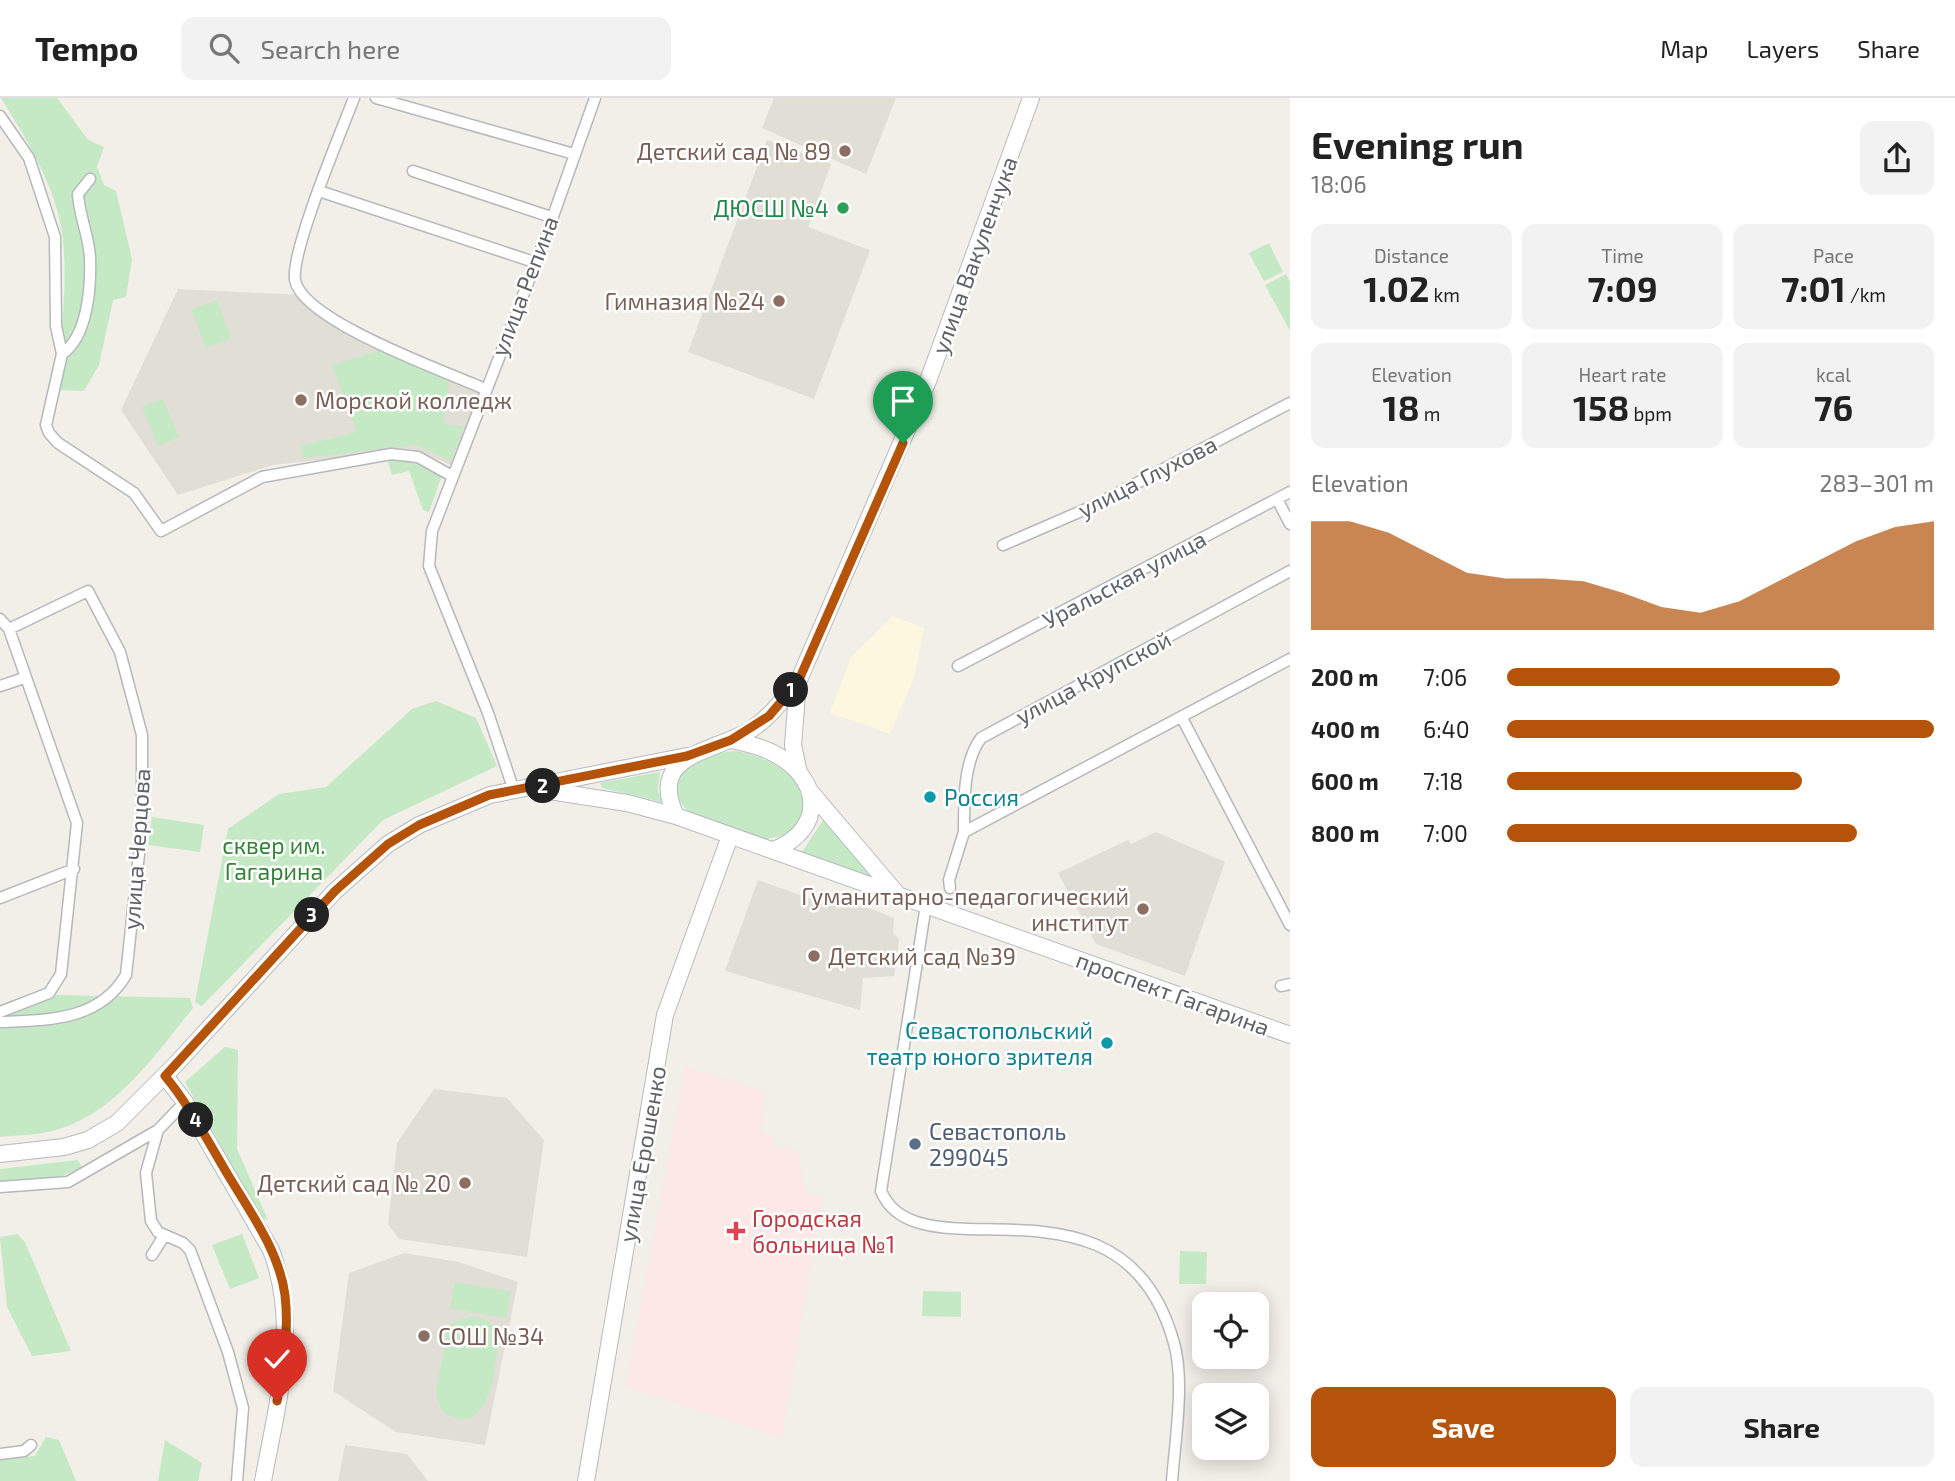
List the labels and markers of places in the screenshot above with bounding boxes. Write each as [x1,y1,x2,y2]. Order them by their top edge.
place label: Детский сад № 89 [637,137,831,165]
marker: Детский сад № 89 [837,143,853,159]
place label: ДЮСШ №4 [713,194,829,222]
marker: ДЮСШ №4 [835,200,851,216]
place label: Гимназия №24 [604,287,765,315]
marker: Гимназия №24 [771,293,787,309]
pin [873,371,933,443]
place label: Морской колледж [315,386,512,414]
marker: Морской колледж [293,392,309,408]
pin: 1 [774,672,808,708]
pin: 2 [526,768,560,804]
place label: Россия [944,783,1019,811]
marker: Россия [922,789,938,805]
place label: Гуманитарно-педагогический институт [801,882,1129,937]
pin: 3 [294,898,330,932]
marker: Гуманитарно-педагогический институт [1135,901,1151,917]
place label: Детский сад №39 [828,942,1016,970]
marker: Детский сад №39 [806,948,822,964]
place label: Севастопольский театр юного зрителя [866,1016,1093,1070]
marker: Севастопольский театр юного зрителя [1099,1035,1115,1051]
pin: 4 [178,1102,214,1138]
place label: Севастополь 299045 [929,1117,1066,1171]
marker: Севастополь 299045 [907,1136,923,1152]
place label: Детский сад № 20 [257,1169,451,1197]
marker: Детский сад № 20 [457,1175,473,1191]
place label: Городская больница №1 [752,1204,895,1258]
marker: Городская больница №1 [726,1221,746,1241]
place label: СОШ №34 [438,1322,544,1350]
marker: СОШ №34 [416,1328,432,1344]
pin [247,1329,307,1401]

